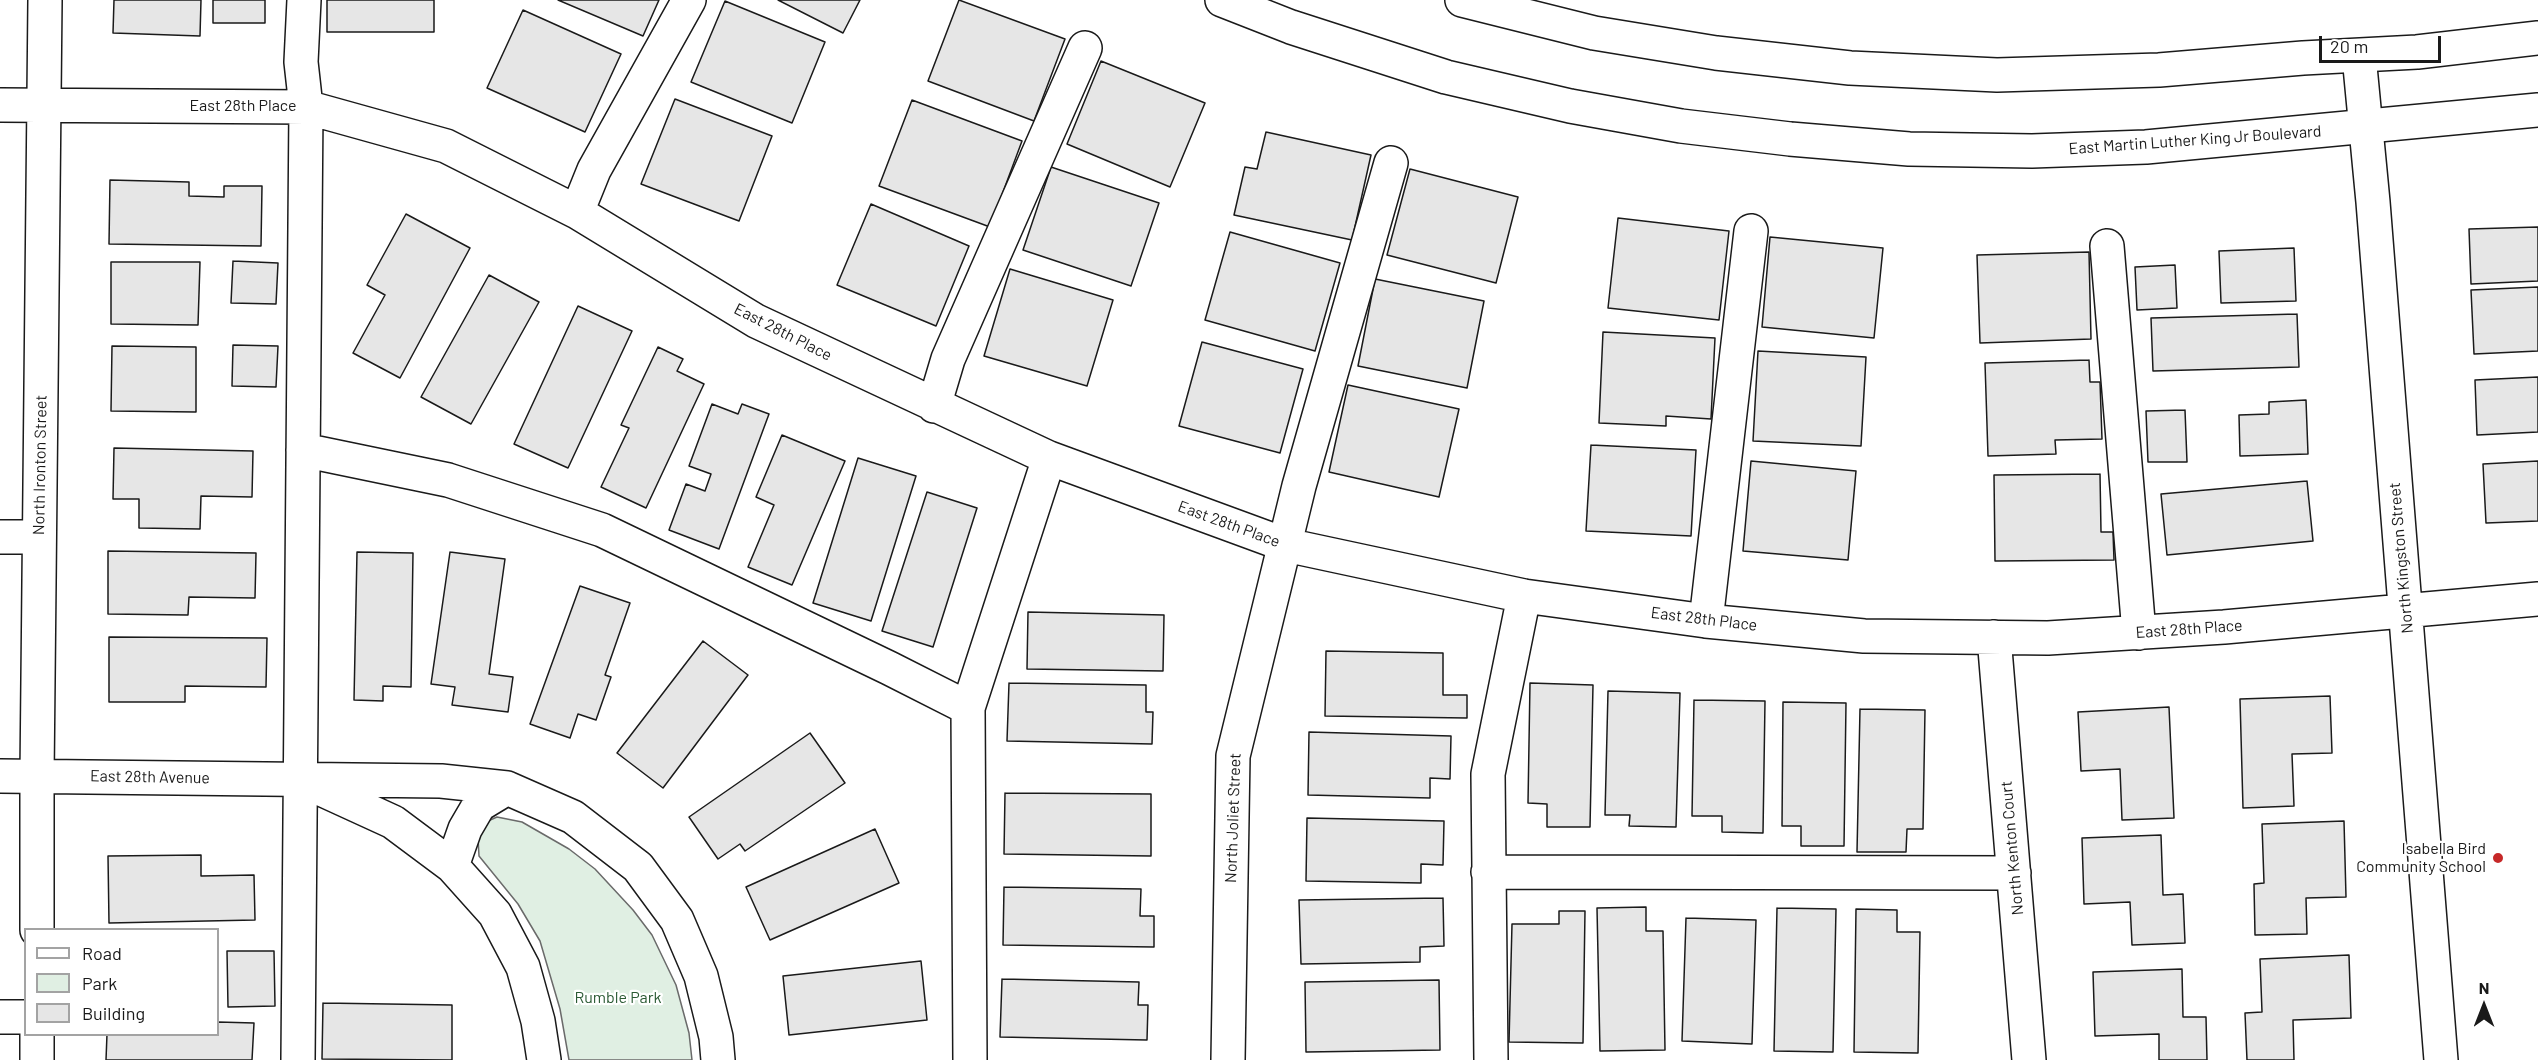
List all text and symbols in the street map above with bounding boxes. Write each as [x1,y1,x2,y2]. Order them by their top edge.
scale bar [2322,24,2444,62]
text: 20 m [2330,35,2368,57]
street label: East 28th Place [189,96,297,116]
street label: East Martin Luther King Jr Boulevard [2068,122,2322,158]
street label: East 28th Place [731,299,835,365]
street label: North Ironton Street [29,395,51,535]
street label: North Kingston Street [2385,482,2417,634]
street label: East 28th Place [1175,497,1283,551]
street label: East 28th Place [1650,603,1758,635]
street label: East 28th Place [2135,616,2243,642]
street label: North Joliet Street [1221,753,1245,883]
street label: East 28th Avenue [90,766,210,788]
street label: North Kenton Court [1997,780,2027,916]
place label: Isabella Bird Community School [2356,839,2486,877]
marker: Isabella Bird Community School [2491,851,2505,865]
legend [24,928,219,1036]
text: Road [82,942,122,964]
text: Park [82,972,117,994]
north arrow [2454,976,2514,1036]
text: N [2479,978,2489,997]
park label: Rumble Park [574,988,662,1008]
text: Building [82,1002,145,1024]

